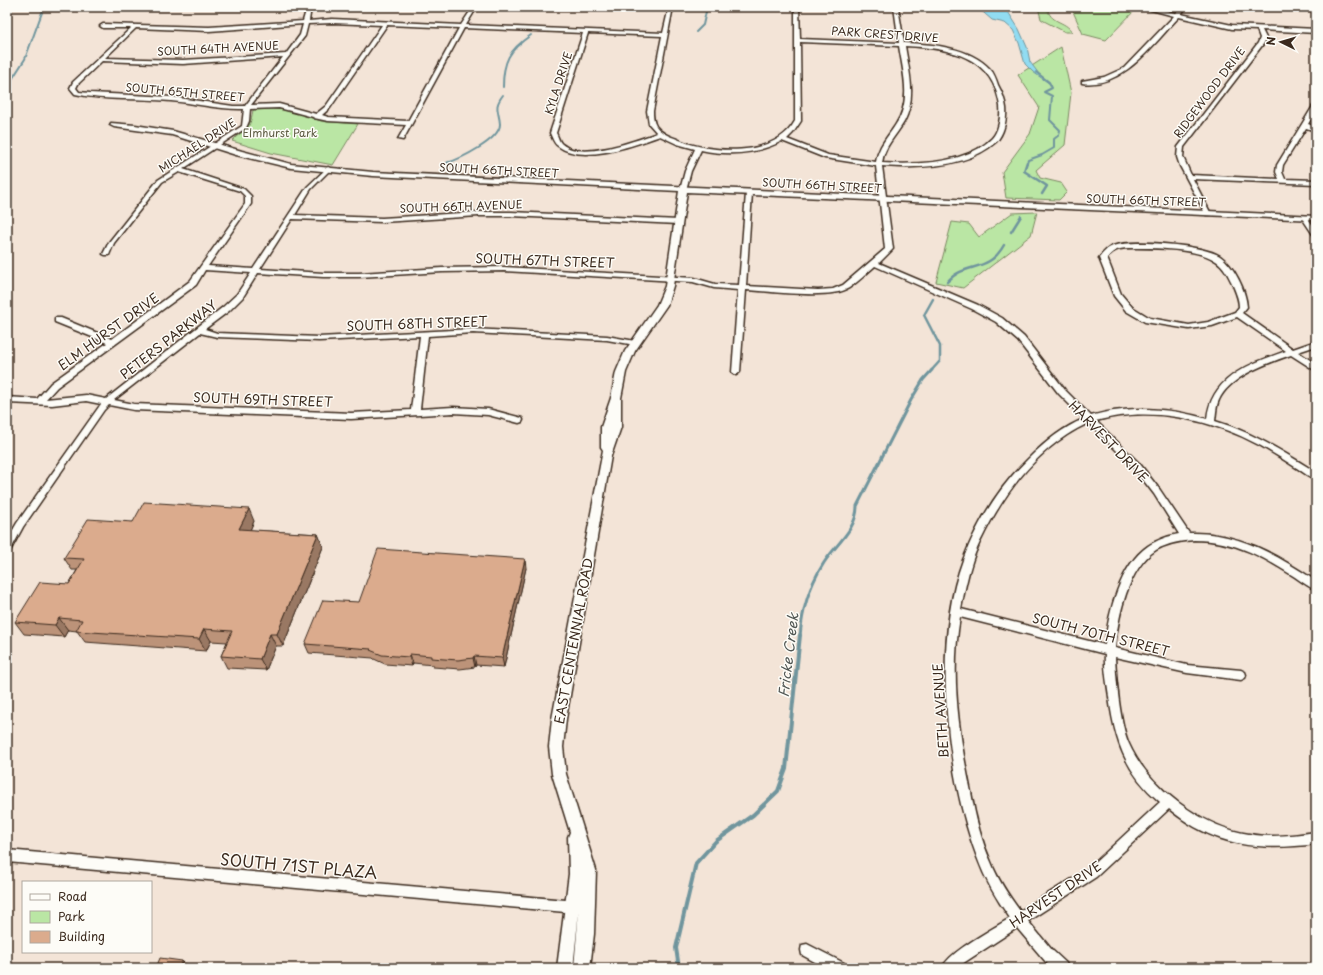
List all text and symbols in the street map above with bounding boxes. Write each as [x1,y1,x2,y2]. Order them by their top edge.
street label: PARK CREST DRIVE [831,22,939,46]
north arrow [1261,22,1301,62]
street label: SOUTH 64TH AVENUE [157,36,279,60]
text: N [1262,36,1279,46]
street label: RIDGEWOOD DRIVE [1169,43,1249,141]
street label: KYLA DRIVE [540,49,576,117]
street label: SOUTH 65TH STREET [125,78,246,106]
street label: MICHAEL DRIVE [155,114,239,176]
park label: Elmhurst Park [243,124,318,141]
street label: SOUTH 66TH STREET [439,158,560,182]
street label: SOUTH 66TH STREET [762,173,883,197]
street label: SOUTH 66TH STREET [1086,189,1207,211]
street label: SOUTH 66TH AVENUE [399,195,523,217]
street label: SOUTH 67TH STREET [475,248,615,272]
street label: ELM HURST DRIVE [54,288,162,374]
street label: PETERS PARKWAY [115,295,221,383]
street label: SOUTH 68TH STREET [346,311,488,335]
street label: SOUTH 69TH STREET [193,387,333,411]
street label: HARVEST DRIVE [1065,396,1153,486]
street label: EAST CENTENNIAL ROAD [549,556,597,726]
street label: SOUTH 70TH STREET [1030,608,1172,660]
water label: Fricke Creek [772,610,804,698]
street label: BETH AVENUE [927,663,953,759]
street label: SOUTH 71ST PLAZA [219,846,379,884]
street label: HARVEST DRIVE [1005,856,1105,932]
legend [22,881,152,953]
text: Road [58,887,87,905]
text: Park [58,907,85,925]
text: Building [58,927,105,945]

